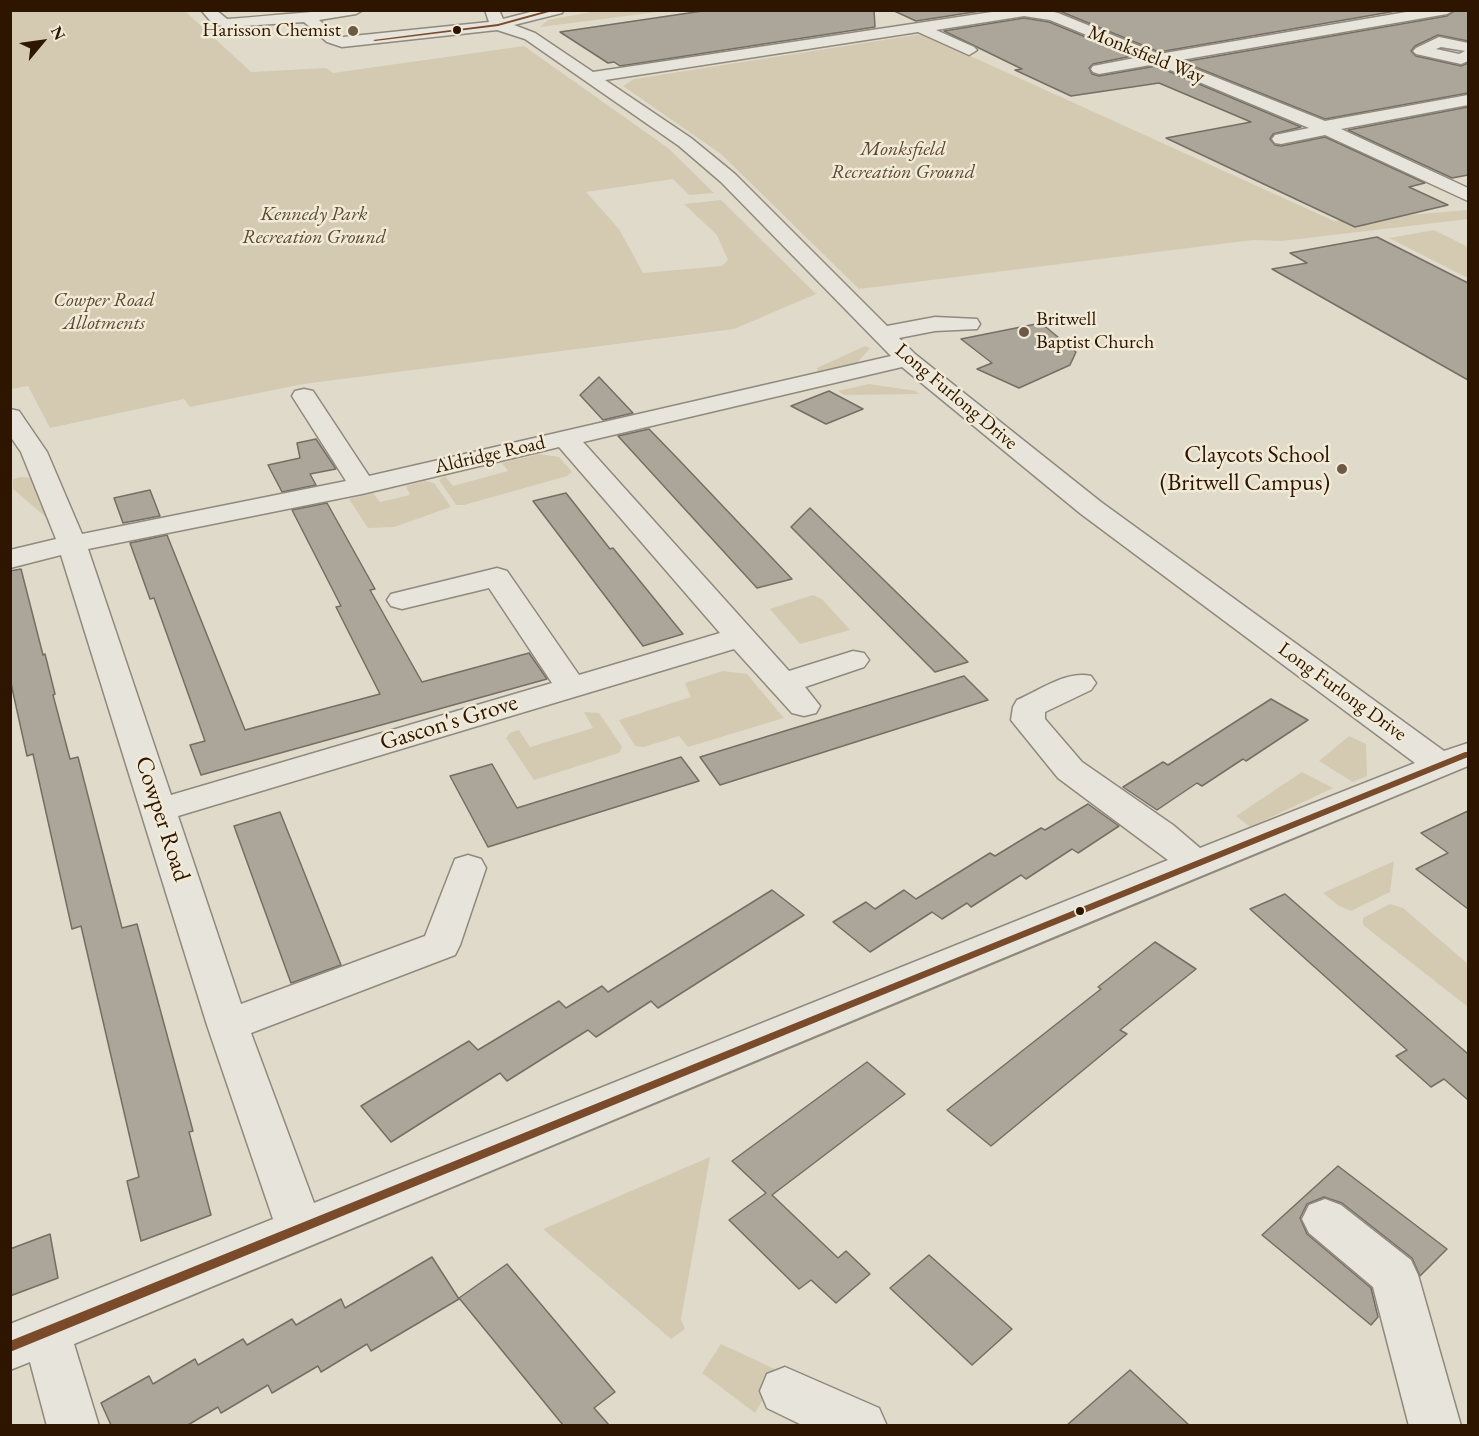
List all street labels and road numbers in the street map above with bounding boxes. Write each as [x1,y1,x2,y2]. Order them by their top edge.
street label: Monksfield Way [1084,21,1208,89]
street label: Long Furlong Drive [890,339,1022,455]
street label: Aldridge Road [432,431,548,479]
street label: Long Furlong Drive [1273,637,1411,747]
street label: Gascon's Grove [377,688,521,758]
street label: Cowper Road [128,753,196,885]

